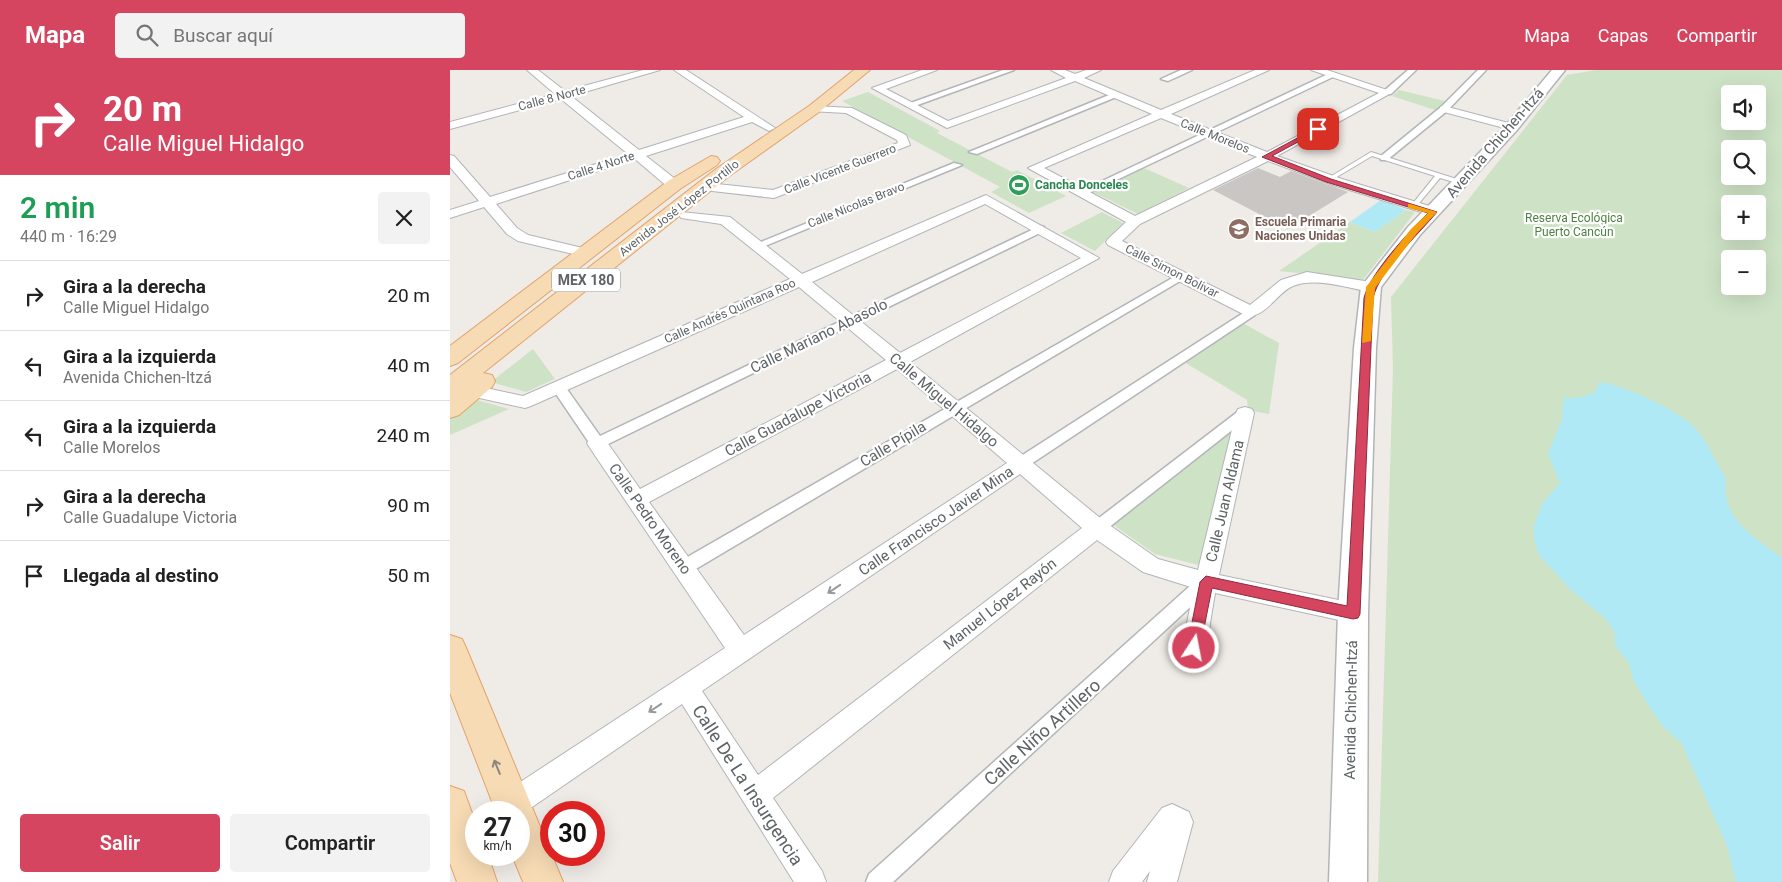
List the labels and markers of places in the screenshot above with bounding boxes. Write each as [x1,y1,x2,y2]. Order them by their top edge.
pin [1297,108,1339,150]
sports icon: Cancha Donceles [1007,173,1031,197]
place label: Cancha Donceles [1035,178,1128,192]
place label: Escuela Primaria Naciones Unidas [1255,215,1347,243]
school or university icon: Escuela Primaria Naciones Unidas [1227,217,1251,241]

